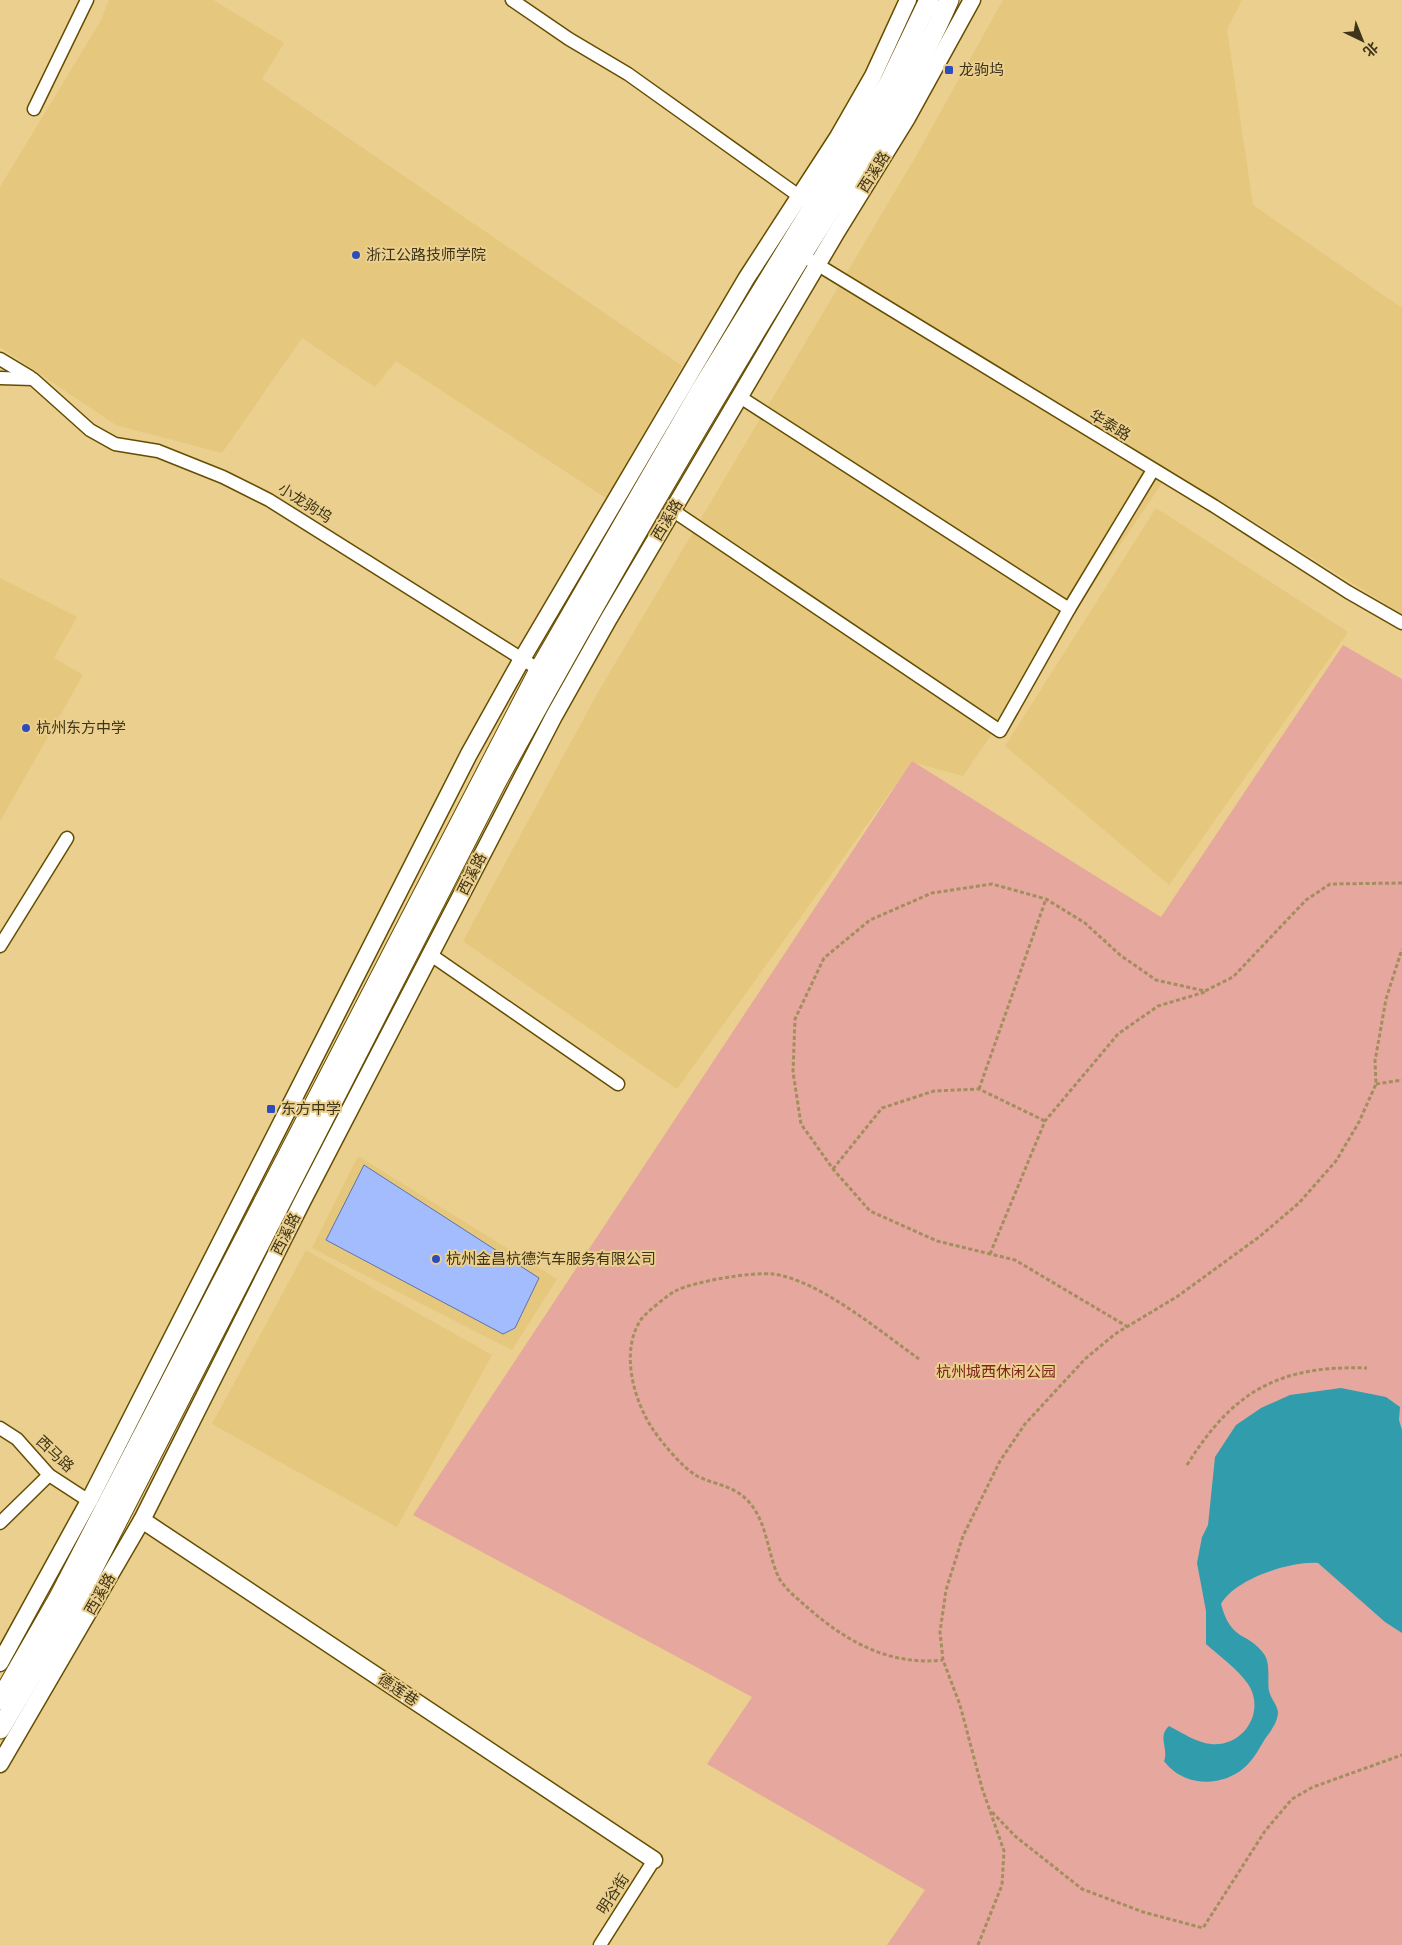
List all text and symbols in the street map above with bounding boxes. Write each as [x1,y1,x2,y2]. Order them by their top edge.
north arrow [1337,15,1387,65]
text: 北 [1360,38,1382,61]
place label: 龙驹坞 [959,60,1004,79]
marker: 龙驹坞 [943,64,955,76]
street label: 西溪路 [854,148,894,196]
place label: 浙江公路技师学院 [366,245,486,264]
marker: 浙江公路技师学院 [350,249,362,261]
street label: 华泰路 [1086,405,1134,444]
street label: 小龙驹坞 [275,479,336,527]
street label: 西溪路 [647,496,686,544]
place label: 杭州东方中学 [36,718,126,737]
marker: 杭州东方中学 [20,722,32,734]
street label: 西溪路 [453,849,490,898]
place label: 东方中学 [281,1099,341,1118]
marker: 东方中学 [265,1103,277,1115]
street label: 西溪路 [267,1209,304,1258]
place label: 杭州金昌杭德汽车服务有限公司 [446,1249,656,1268]
marker: 杭州金昌杭德汽车服务有限公司 [430,1253,442,1265]
park label: 杭州城西休闲公园 [936,1362,1056,1381]
street label: 西马路 [32,1431,78,1476]
street label: 西溪路 [80,1570,119,1618]
street label: 德莲巷 [374,1669,422,1710]
street label: 明谷街 [592,1870,633,1918]

